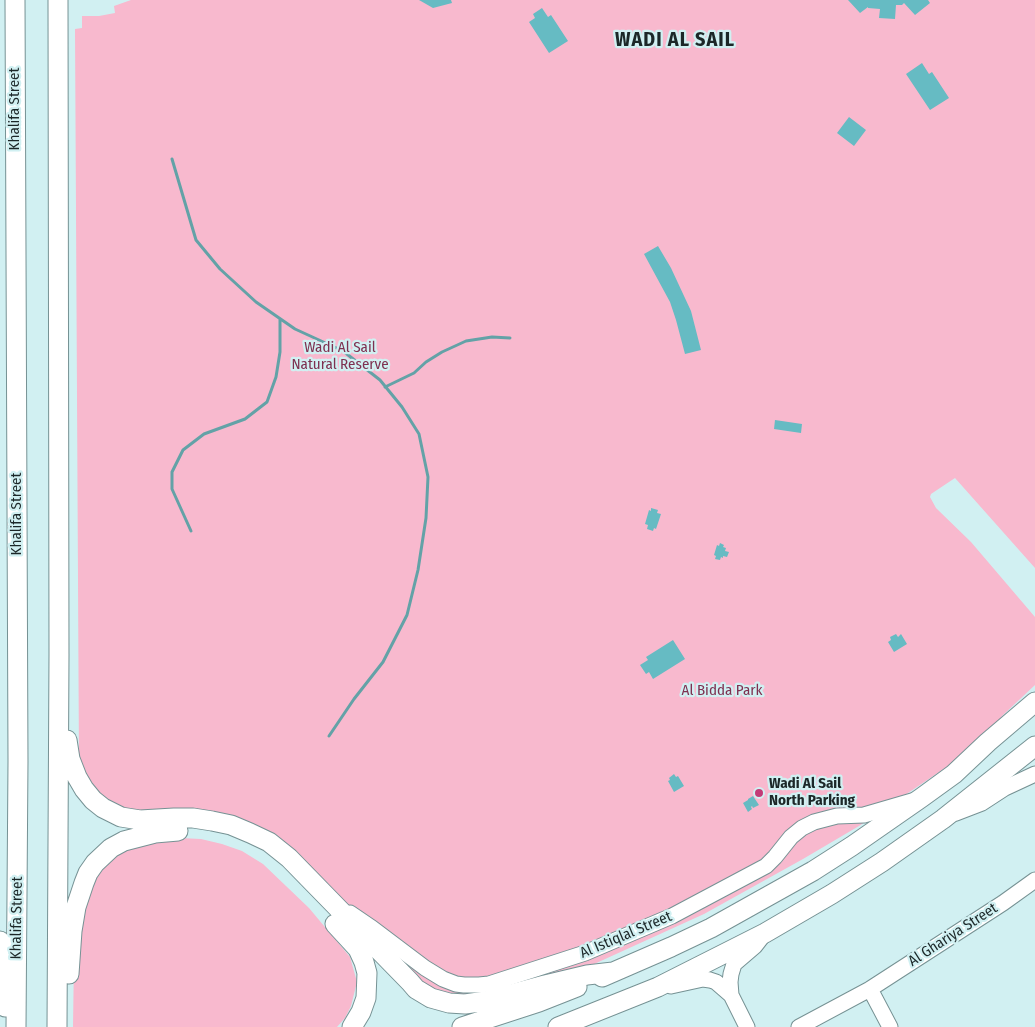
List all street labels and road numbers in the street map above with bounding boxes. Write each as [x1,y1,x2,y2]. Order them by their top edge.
street label: Khalifa Street [6,68,24,150]
street label: Khalifa Street [8,473,26,555]
street label: Khalifa Street [7,876,27,960]
street label: Al Ghariya Street [905,900,1001,970]
street label: Al Istiqlal Street [577,908,675,962]

